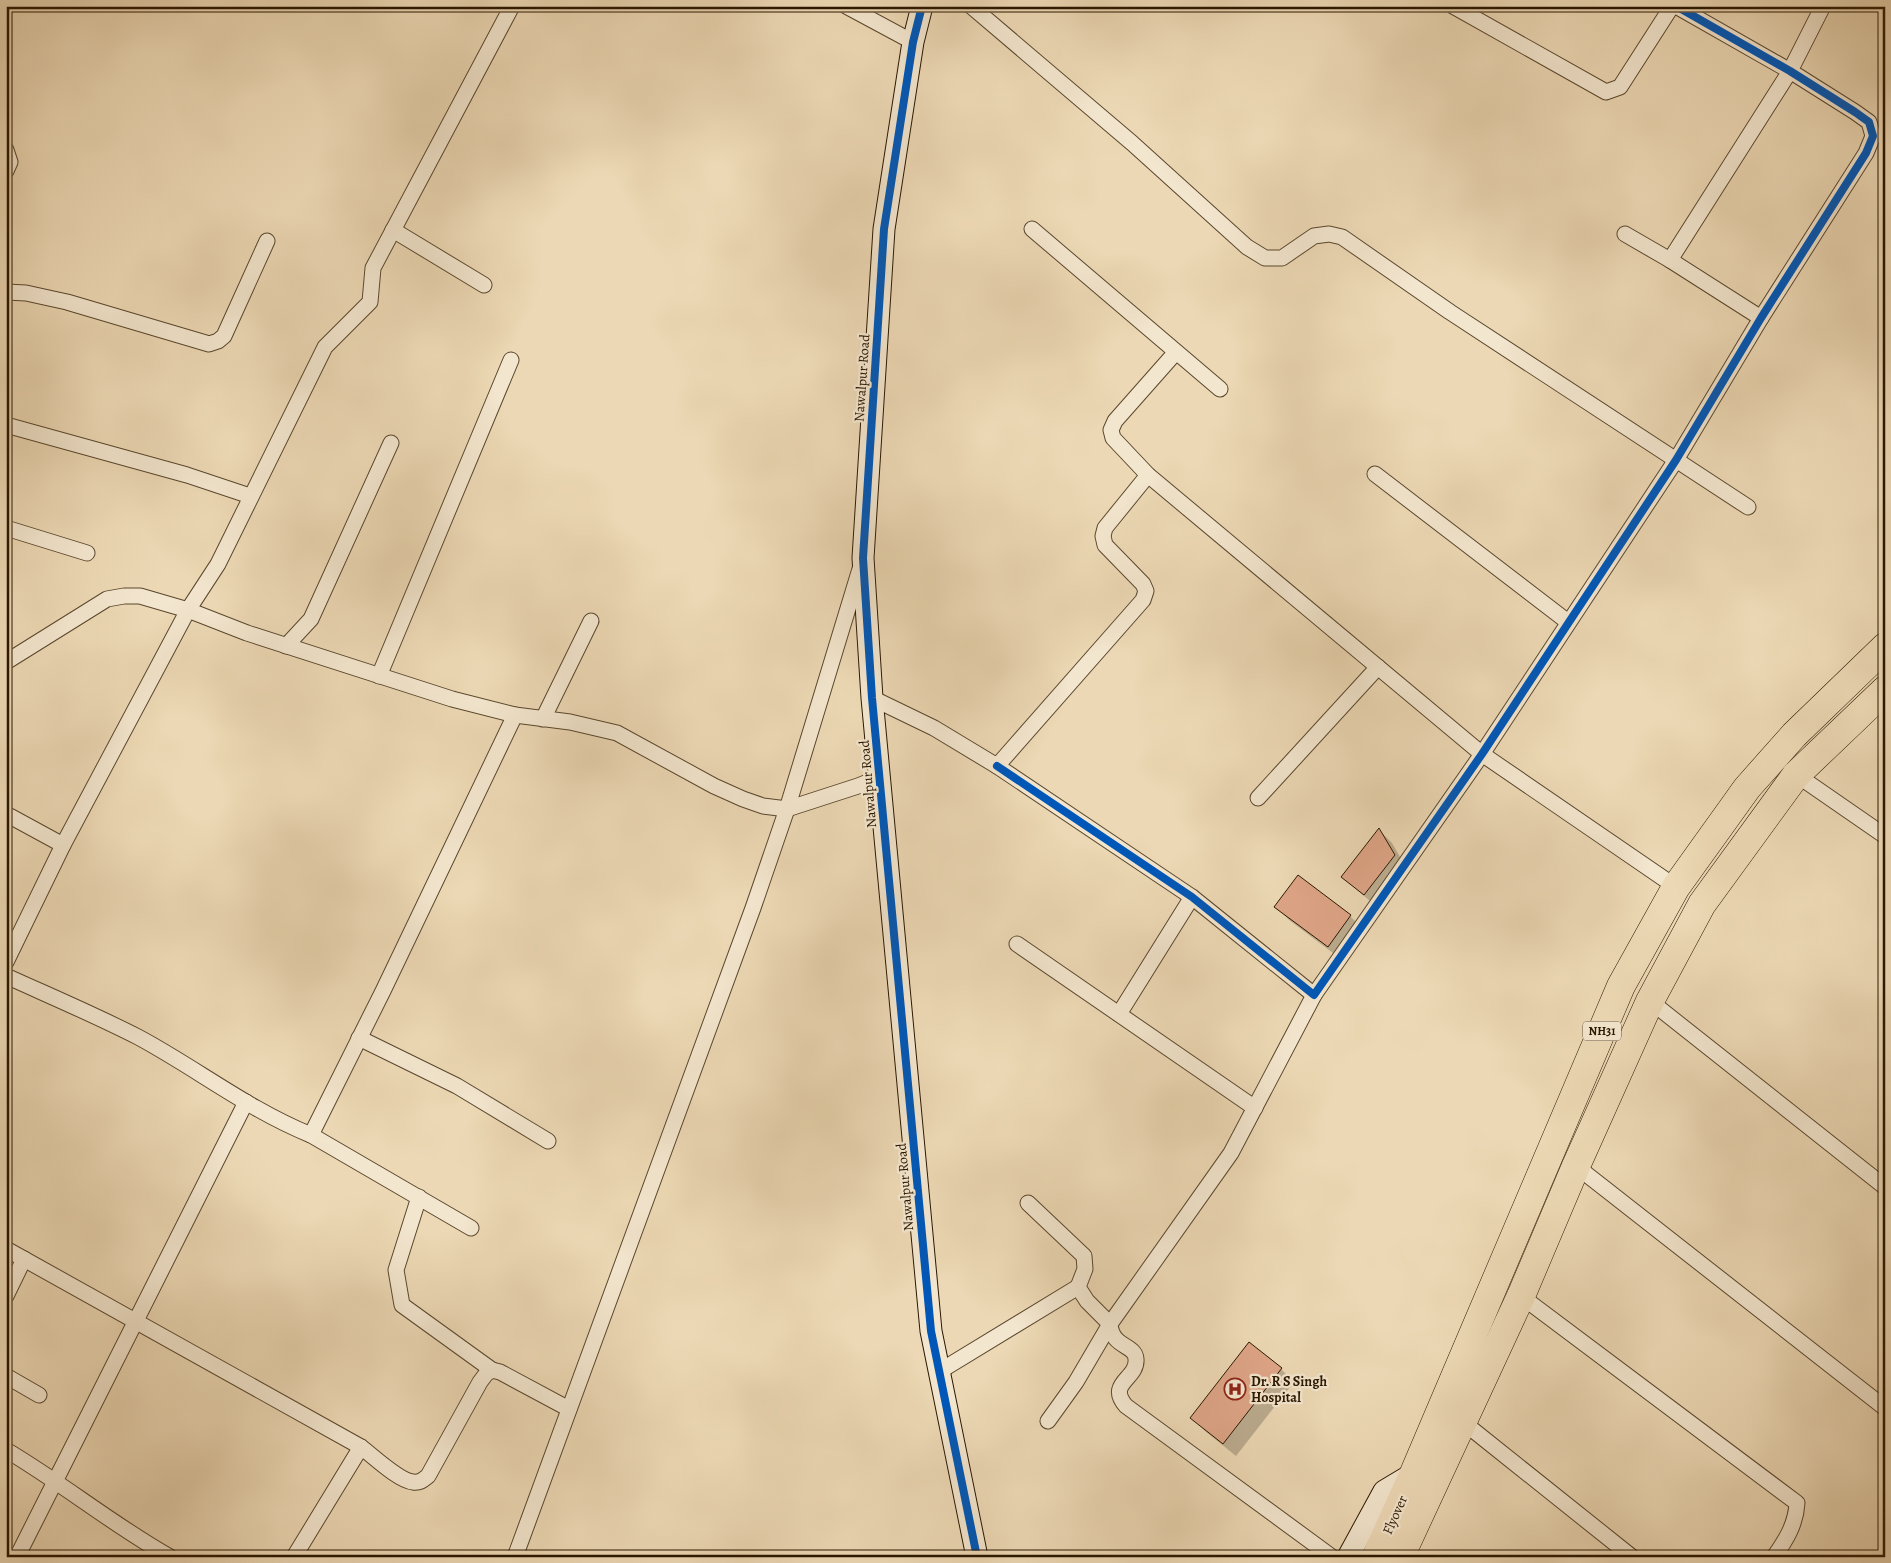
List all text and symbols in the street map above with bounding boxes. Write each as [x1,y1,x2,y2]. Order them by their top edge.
street label: Nawalpur Road [849,333,875,423]
street label: Nawalpur Road [855,739,881,829]
road number: NH31 [1583,1021,1621,1040]
street label: Nawalpur Road [892,1142,918,1232]
place label: Dr. R S Singh Hospital [1251,1372,1327,1407]
hospital icon: Dr. R S Singh Hospital [1223,1377,1247,1401]
street label: Flyover [1378,1492,1412,1538]

